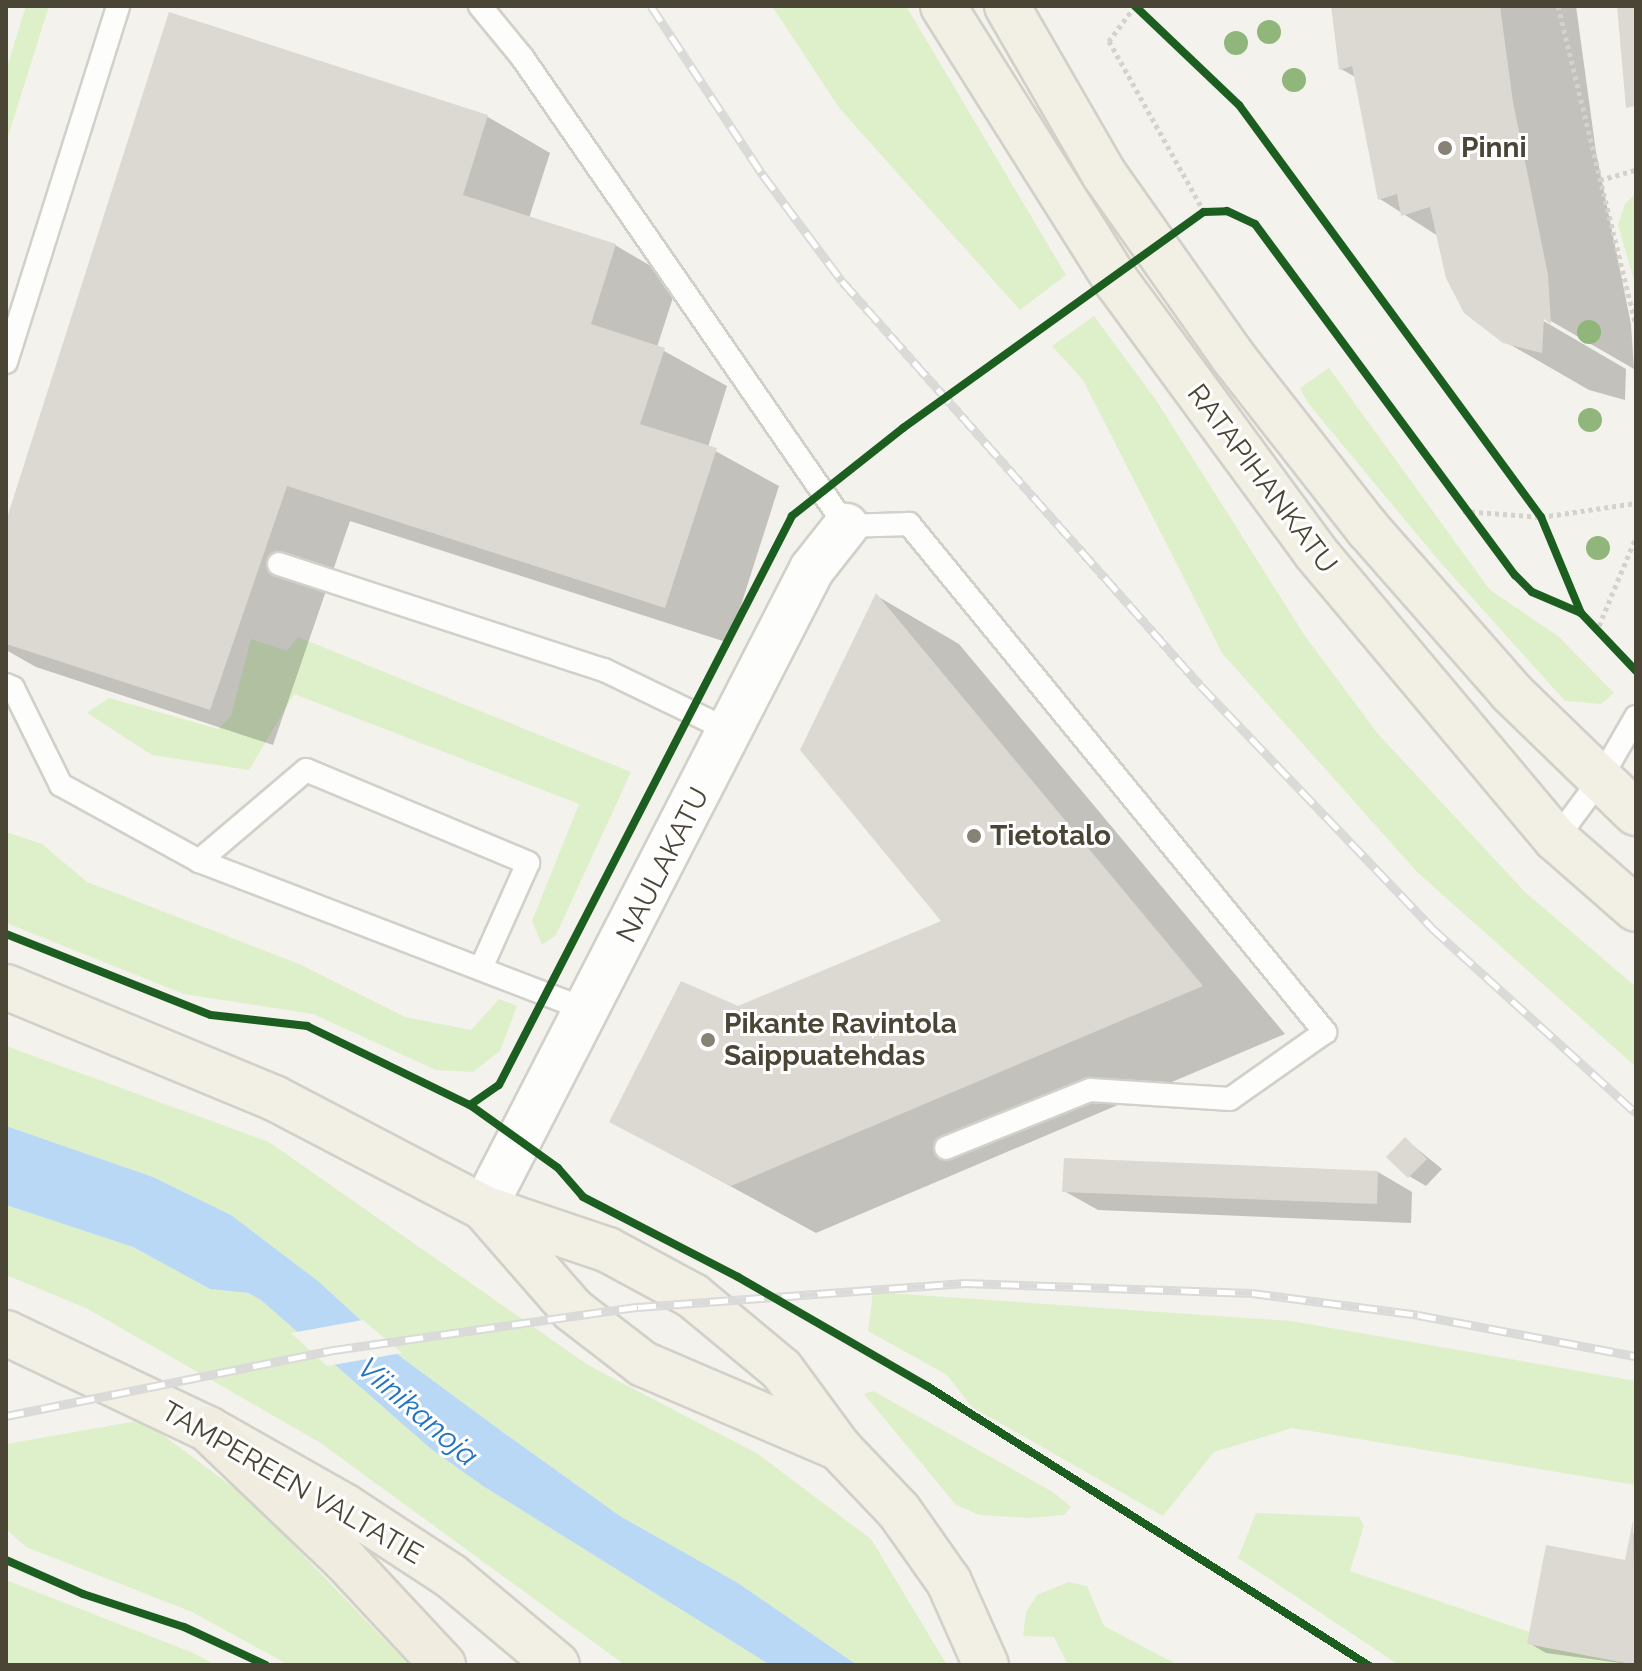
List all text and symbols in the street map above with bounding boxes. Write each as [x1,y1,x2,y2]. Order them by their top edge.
place label: Pinni [1461,131,1527,165]
marker: Pinni [1436,139,1454,157]
street label: RATAPIHANKATU [1180,378,1344,580]
street label: NAULAKATU [610,782,716,948]
place label: Tietotalo [990,819,1111,853]
marker: Tietotalo [965,827,983,845]
place label: Pikante Ravintola Saippuatehdas [724,1007,957,1073]
marker: Pikante Ravintola Saippuatehdas [699,1031,717,1049]
water label: Viinikanoja [350,1350,486,1474]
street label: TAMPEREEN VALTATIE [155,1394,429,1572]

